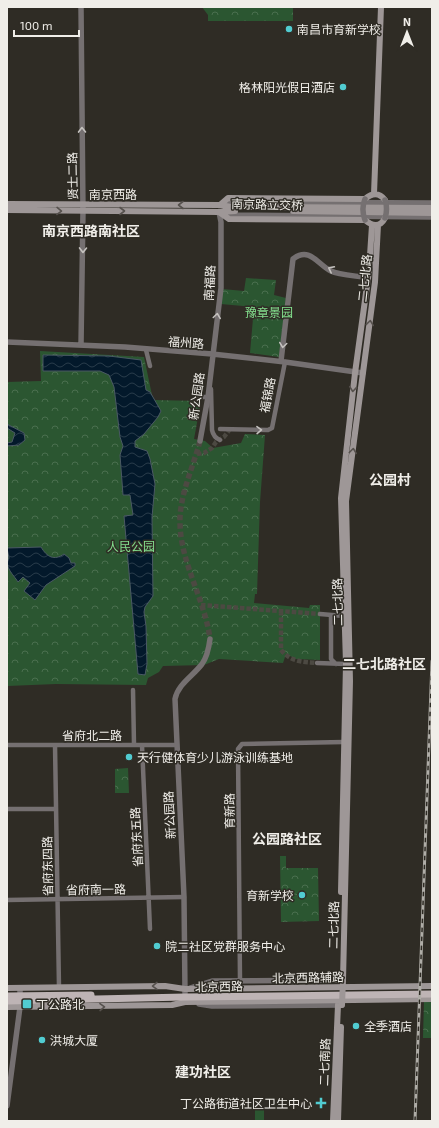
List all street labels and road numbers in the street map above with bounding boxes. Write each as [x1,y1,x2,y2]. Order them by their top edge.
street label: 贤士二路 [65,152,79,200]
street label: 南京西路 [89,187,137,201]
street label: 南京路立交桥 [231,196,303,212]
street label: 二七北路 [355,253,373,303]
street label: 南福路 [201,265,217,301]
street label: 福州路 [168,334,204,350]
street label: 新公园路 [186,371,206,421]
street label: 福锦路 [257,376,277,414]
street label: 二七北路 [330,578,344,626]
street label: 省府北二路 [62,728,122,742]
street label: 新公园路 [161,791,177,839]
street label: 育新路 [222,793,236,829]
street label: 省府东五路 [127,807,145,867]
street label: 省府东四路 [39,836,55,896]
street label: 省府南一路 [66,881,126,897]
street label: 二七北路 [326,901,340,949]
street label: 北京西路辅路 [272,969,344,985]
street label: 北京西路 [195,979,243,993]
street label: 二七南路 [316,1038,332,1086]

